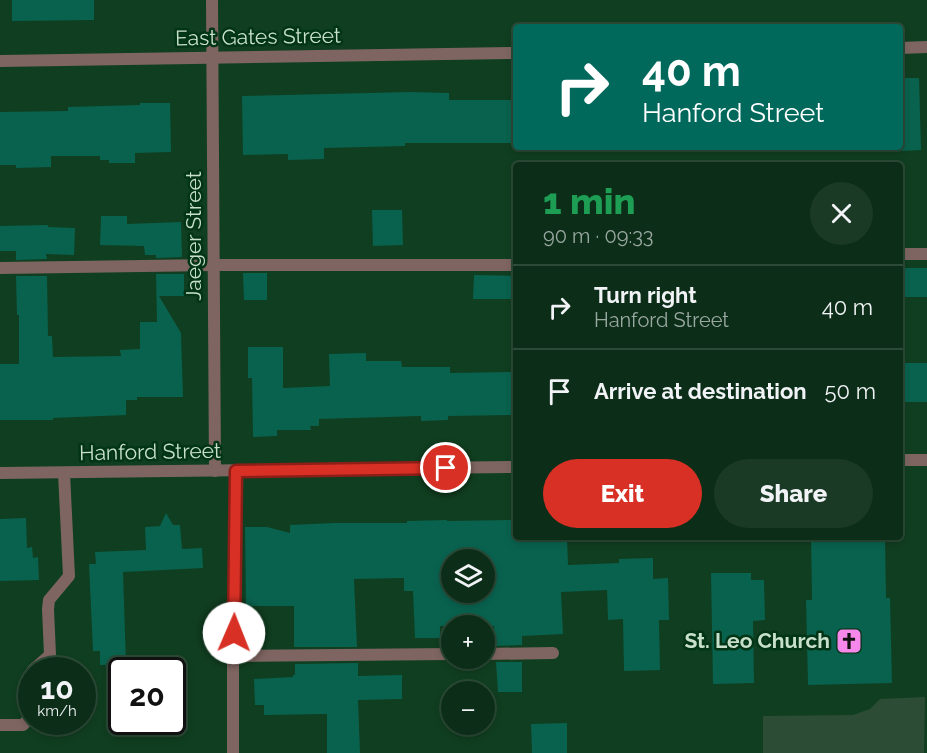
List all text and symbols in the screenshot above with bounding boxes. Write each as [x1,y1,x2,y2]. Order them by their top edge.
street label: East Gates Street [175,23,341,50]
text: 40 m [642,47,741,96]
icon: right [543,48,621,126]
text: Hanford Street [642,97,824,128]
street label: Jaeger Street [181,171,206,301]
text: 1 min [543,180,635,222]
button: close [810,182,873,245]
text: 90 m · 09:33 [543,224,654,248]
text: Turn right [594,282,697,308]
icon: right [543,291,576,324]
text: 40 m [822,294,873,320]
text: Hanford Street [594,308,729,332]
icon: arrive [543,375,576,408]
text: Arrive at destination [594,378,807,404]
text: 50 m [825,378,876,404]
street label: Hanford Street [79,438,221,465]
pin [420,442,471,493]
icon: arrive [429,451,462,484]
button: Exit [543,459,702,528]
button: Share [714,459,873,528]
map controls [441,549,495,735]
button: layers [441,549,495,603]
position arrow [202,601,266,665]
button: + [441,615,495,669]
church icon: St. Leo Church [834,626,864,656]
place label: St. Leo Church [684,628,830,653]
speed limit sign: 20 [108,657,186,735]
text: 10 [40,671,74,706]
button: − [441,681,495,735]
text: km/h [37,702,77,720]

